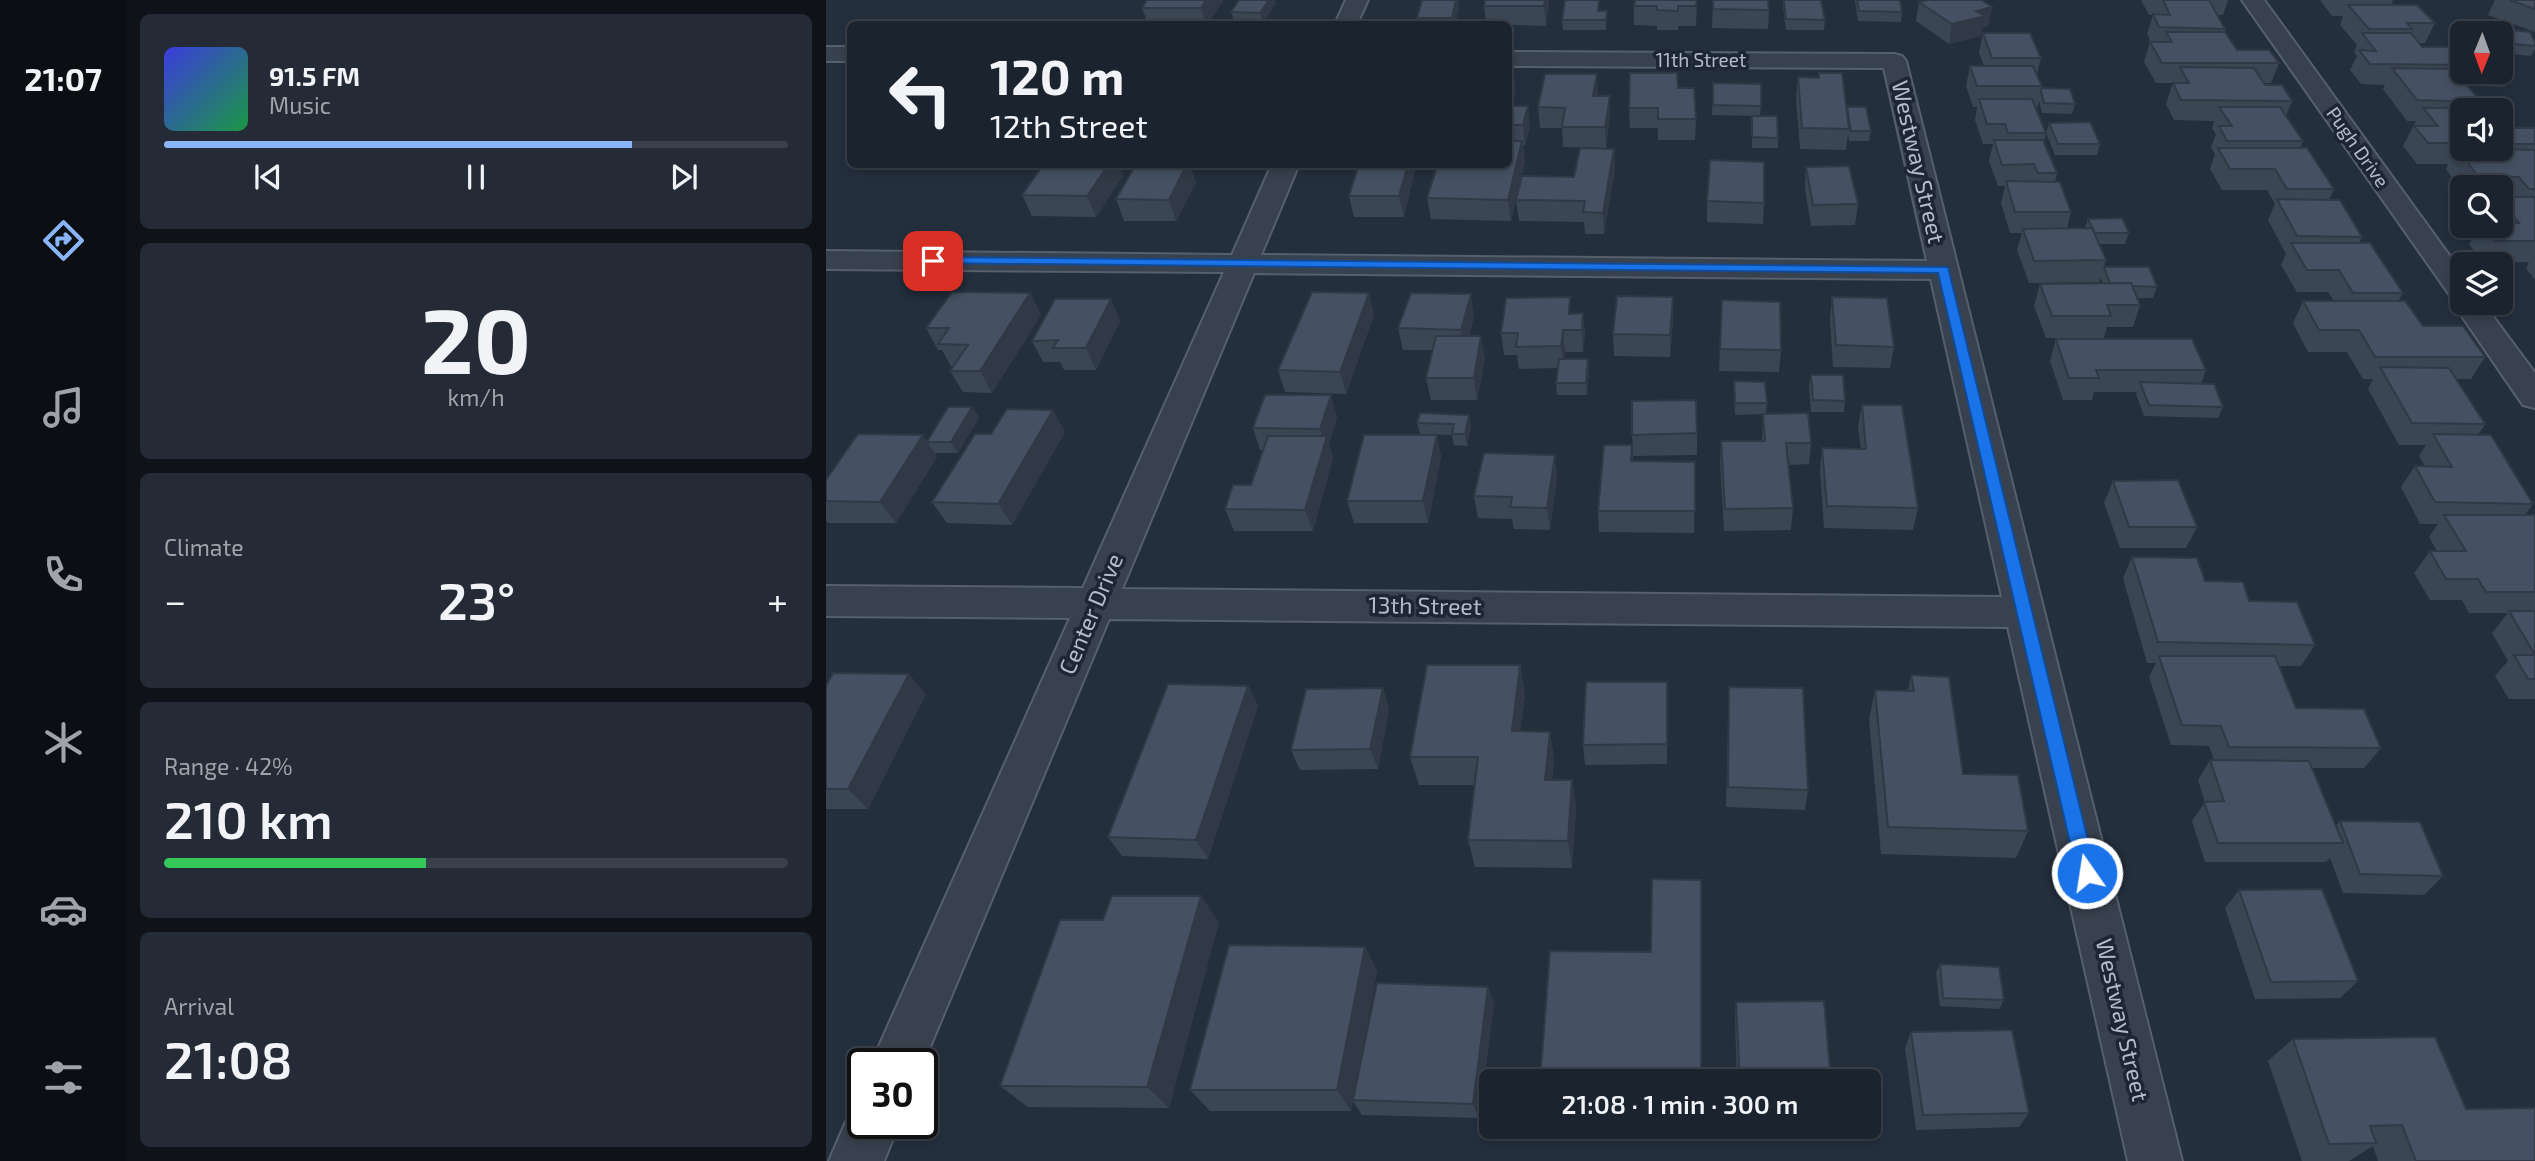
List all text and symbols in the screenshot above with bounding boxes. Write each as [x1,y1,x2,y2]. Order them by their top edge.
north arrow [2450,21,2513,84]
map controls [2450,21,2513,315]
text: 120 m [990,46,1124,105]
street label: 11th Street [1656,48,1746,71]
icon: left [875,49,966,140]
text: 21:07 [24,59,102,97]
text: 91.5 FM [269,60,360,91]
street label: Westway Street [1887,78,1951,246]
text: Music [269,91,331,119]
button: sound [2450,98,2513,161]
street label: Pugh Drive [2322,102,2395,191]
text: 12th Street [990,106,1148,144]
icon: previous [249,158,287,196]
icon: pause [457,158,495,196]
icon: next [665,158,703,196]
button: search [2450,175,2513,238]
icon: directions [39,216,88,265]
pin [903,231,963,291]
icon: arrive [914,242,952,280]
button: layers [2450,252,2513,315]
text: 20 [421,283,531,392]
icon: music [39,383,88,432]
text: km/h [447,383,505,411]
text: Climate [164,533,244,561]
street label: Center Drive [1052,549,1128,678]
icon: phone [39,550,88,599]
text: 23° [438,568,515,630]
text: − [164,577,186,623]
text: + [767,577,788,623]
street label: 13th Street [1368,590,1482,620]
icon: climate [39,718,88,767]
text: Range · 42% [164,752,293,780]
text: 210 km [164,787,333,849]
position arrow [2050,836,2124,910]
icon: car [39,885,88,934]
street label: Westway Street [2091,936,2155,1104]
text: Arrival [164,992,234,1020]
text: 21:08 [164,1027,293,1089]
speed limit sign: 30 [847,1048,938,1139]
icon: filters [39,1053,88,1102]
text: 21:08 · 1 min · 300 m [1562,1088,1798,1119]

